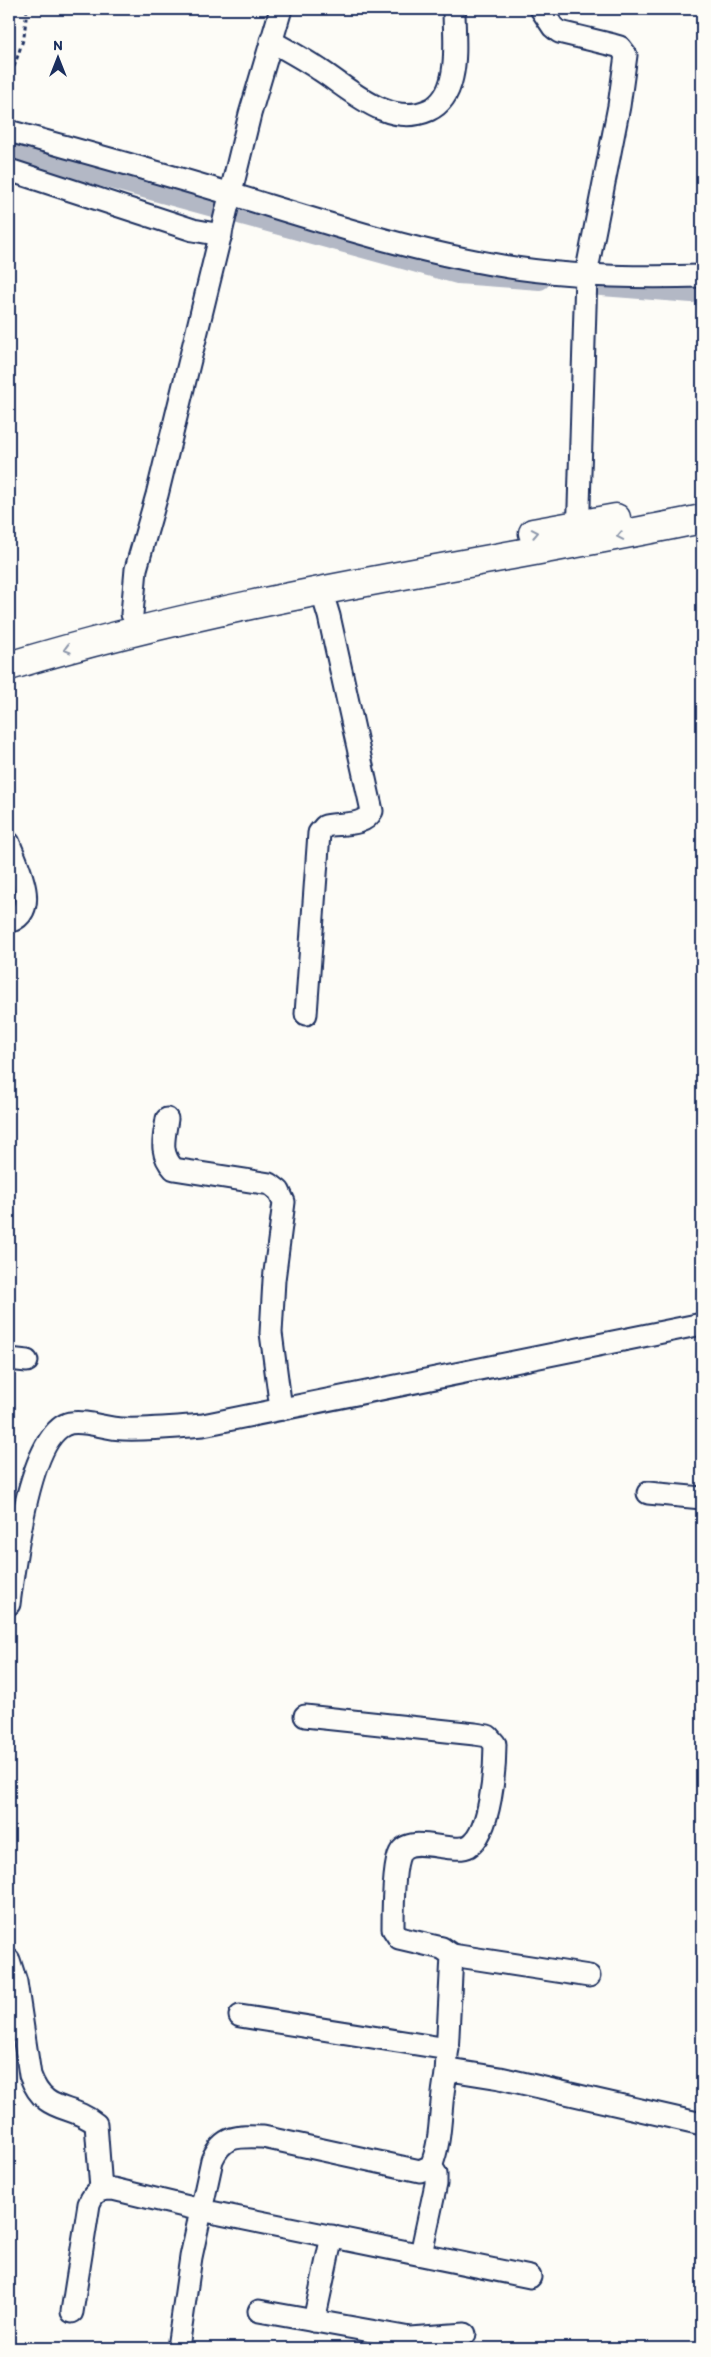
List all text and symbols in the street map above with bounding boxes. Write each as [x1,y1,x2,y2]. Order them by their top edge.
north arrow [32,32,82,82]
text: N [53,37,63,54]
one-way arrow [531,528,539,539]
one-way arrow [616,530,625,541]
one-way arrow [63,643,71,653]

